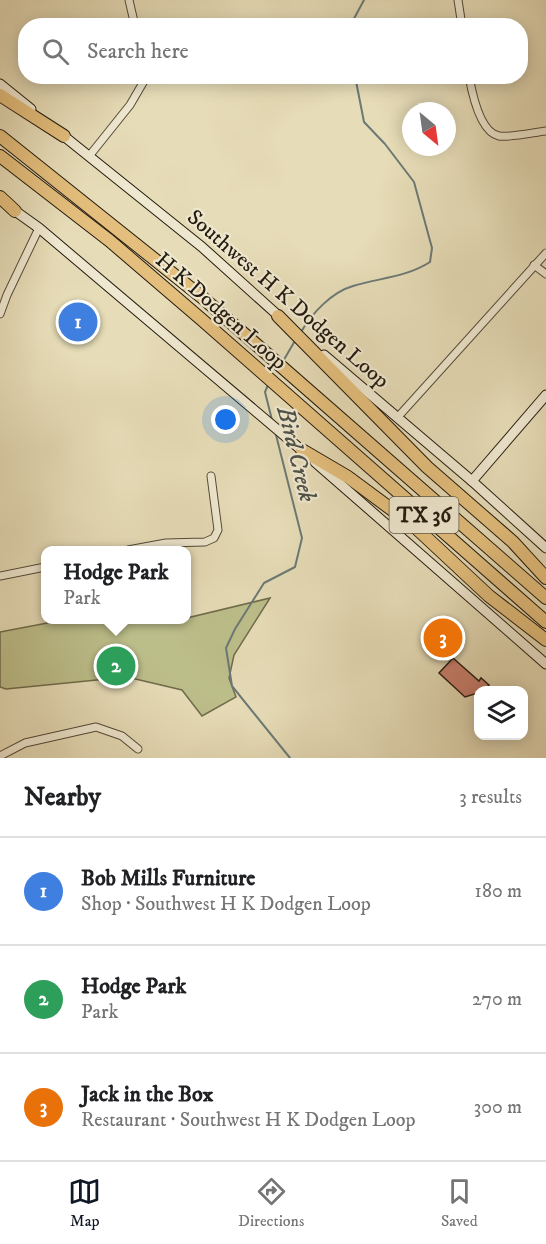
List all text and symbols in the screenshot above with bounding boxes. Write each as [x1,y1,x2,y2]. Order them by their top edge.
search box [18,18,528,84]
icon: search [39,35,72,68]
text: Search here [87,38,189,65]
north arrow [402,102,456,156]
street label: Southwest H K Dodgen Loop [182,203,396,393]
street label: H K Dodgen Loop [151,246,293,374]
pin: 1 [58,300,98,344]
water label: Bird Creek [269,403,322,505]
your location [211,405,240,434]
road number: TX 36 [390,497,458,533]
popup [41,546,191,624]
text: Hodge Park [63,559,169,586]
text: Park [63,586,101,611]
pin: 3 [424,616,462,660]
pin: 2 [96,644,136,688]
map controls [474,686,528,740]
button: layers [474,686,528,740]
text: Nearby [24,781,101,814]
text: 3 results [459,785,522,810]
text: Bob Mills Furniture [81,865,255,892]
text: 1 [40,879,47,904]
text: 180 m [475,879,522,904]
text: Shop · Southwest H K Dodgen Loop [81,892,371,917]
text: Hodge Park [81,973,186,1000]
text: 2 [39,987,48,1012]
text: 270 m [472,987,522,1012]
text: Park [81,1000,118,1025]
text: Jack in the Box [81,1081,213,1108]
text: 3 [40,1095,47,1120]
text: 300 m [474,1095,522,1120]
text: Restaurant · Southwest H K Dodgen Loop [81,1108,416,1133]
tab: Map [68,1175,101,1231]
tab: Directions [238,1175,304,1231]
tab: Saved [441,1175,478,1231]

